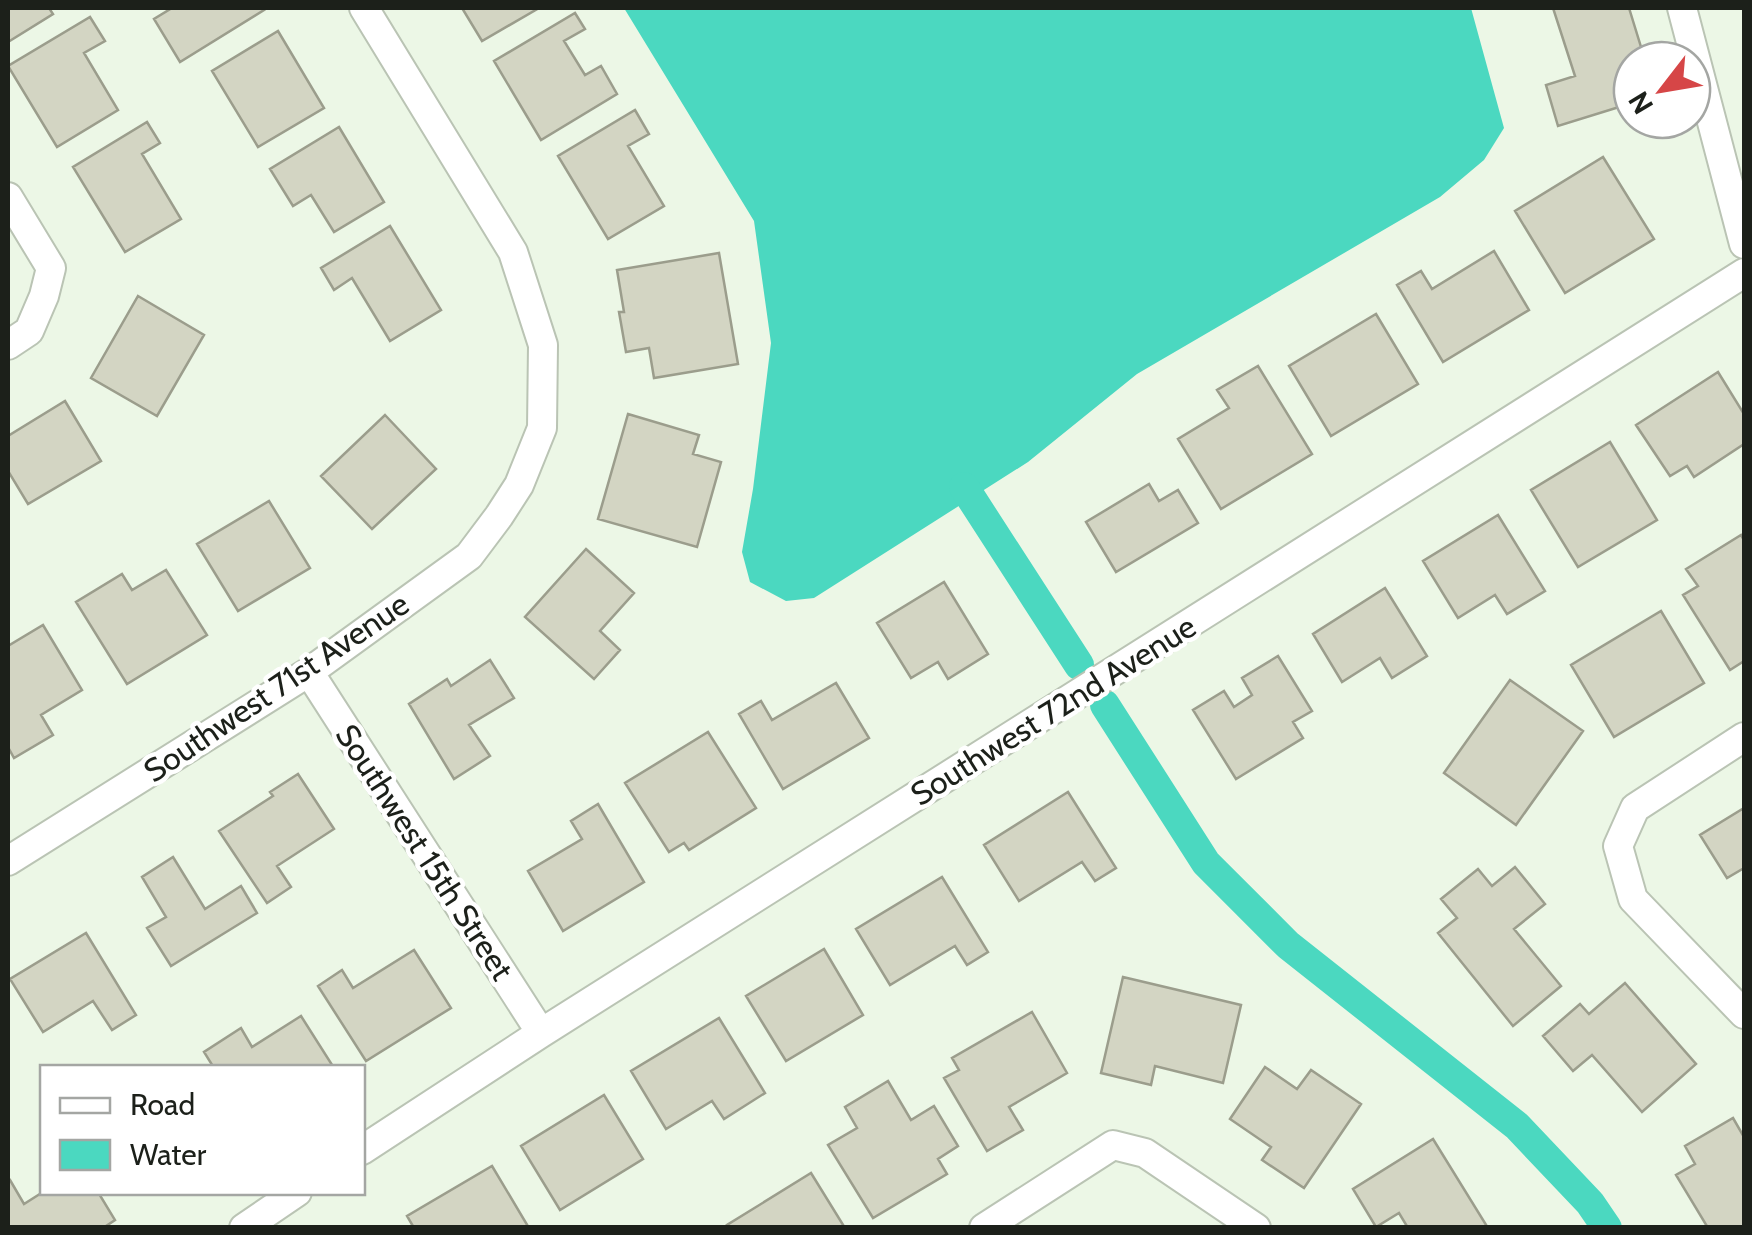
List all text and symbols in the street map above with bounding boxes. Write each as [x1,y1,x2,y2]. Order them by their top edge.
north arrow [1612,40,1712,140]
text: N [1621,86,1660,120]
street label: Southwest 71st Avenue [136,584,416,790]
street label: Southwest 72nd Avenue [903,606,1203,814]
street label: Southwest 15th Street [328,717,522,987]
legend [40,1065,365,1195]
text: Road [130,1086,195,1123]
text: Water [130,1136,207,1173]

